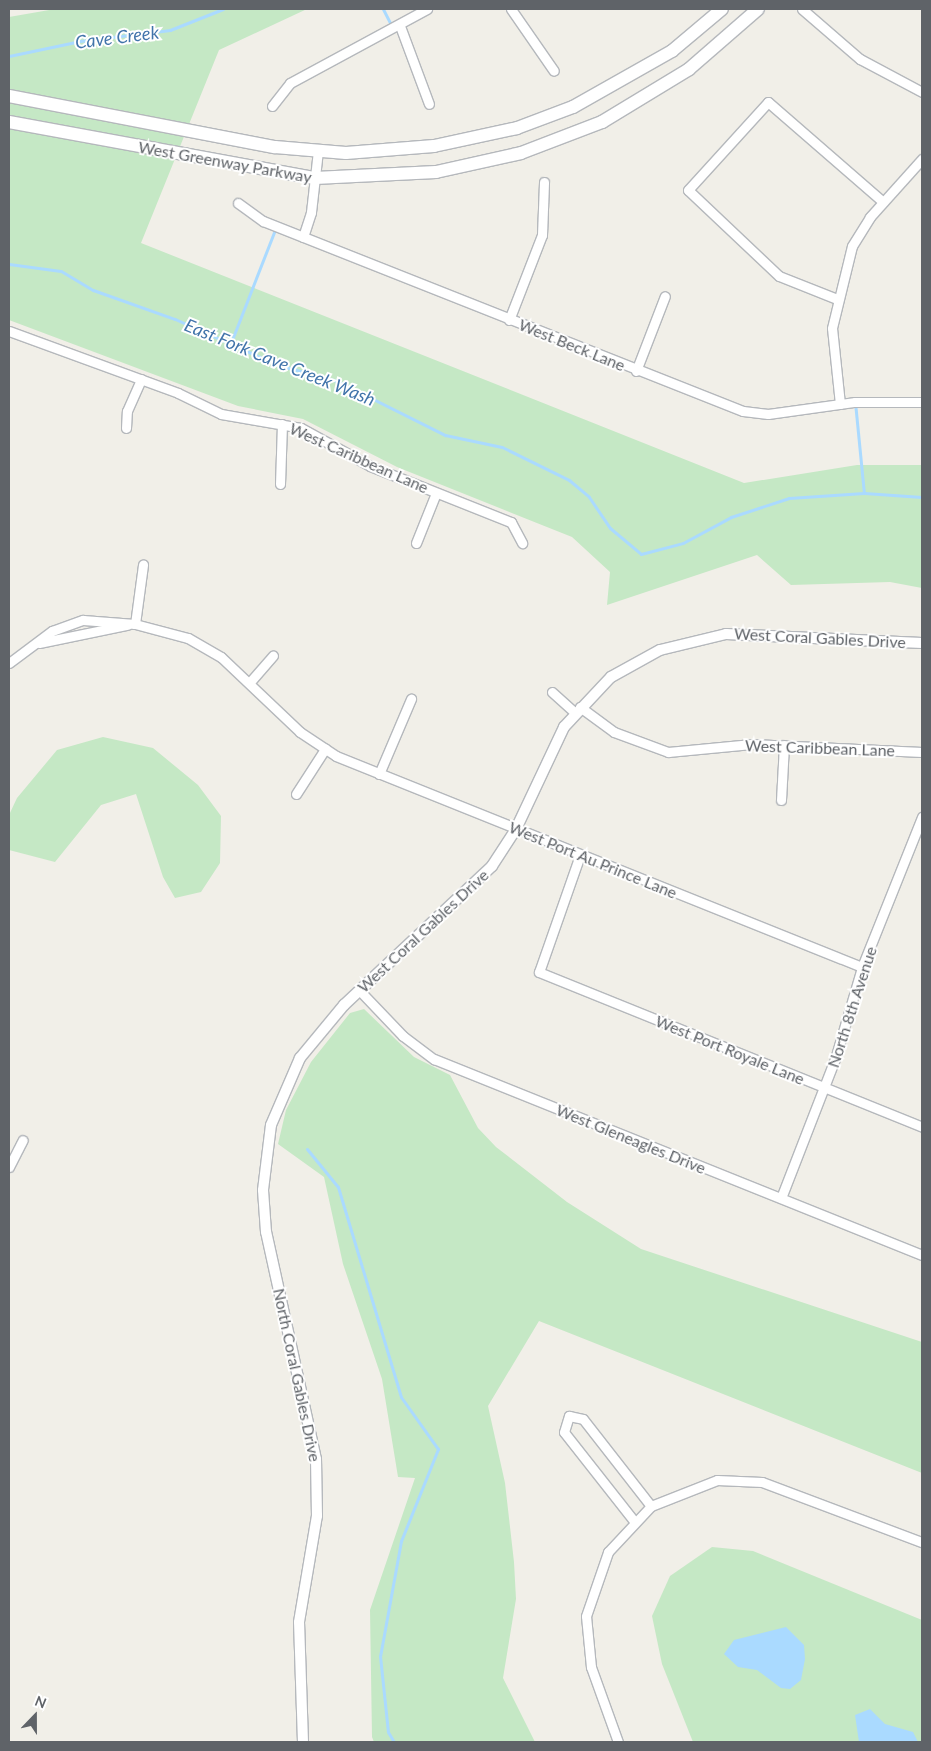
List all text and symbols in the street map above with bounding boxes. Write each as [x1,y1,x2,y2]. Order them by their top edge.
water label: Cave Creek [74,21,160,53]
street label: West Greenway Parkway [137,137,313,187]
water label: East Fork Cave Creek Wash [181,314,379,410]
street label: West Beck Lane [516,315,628,375]
street label: West Caribbean Lane [287,419,431,497]
street label: West Coral Gables Drive [734,624,906,652]
street label: West Caribbean Lane [745,736,895,760]
street label: West Port Au Prince Lane [506,817,680,903]
street label: West Coral Gables Drive [354,865,492,997]
street label: North 8th Avenue [823,944,881,1070]
street label: West Port Royale Lane [653,1011,807,1089]
street label: West Gleneagles Drive [553,1100,709,1178]
street label: North Coral Gables Drive [269,1287,325,1463]
north arrow [10,1691,60,1741]
text: N [33,1692,49,1712]

